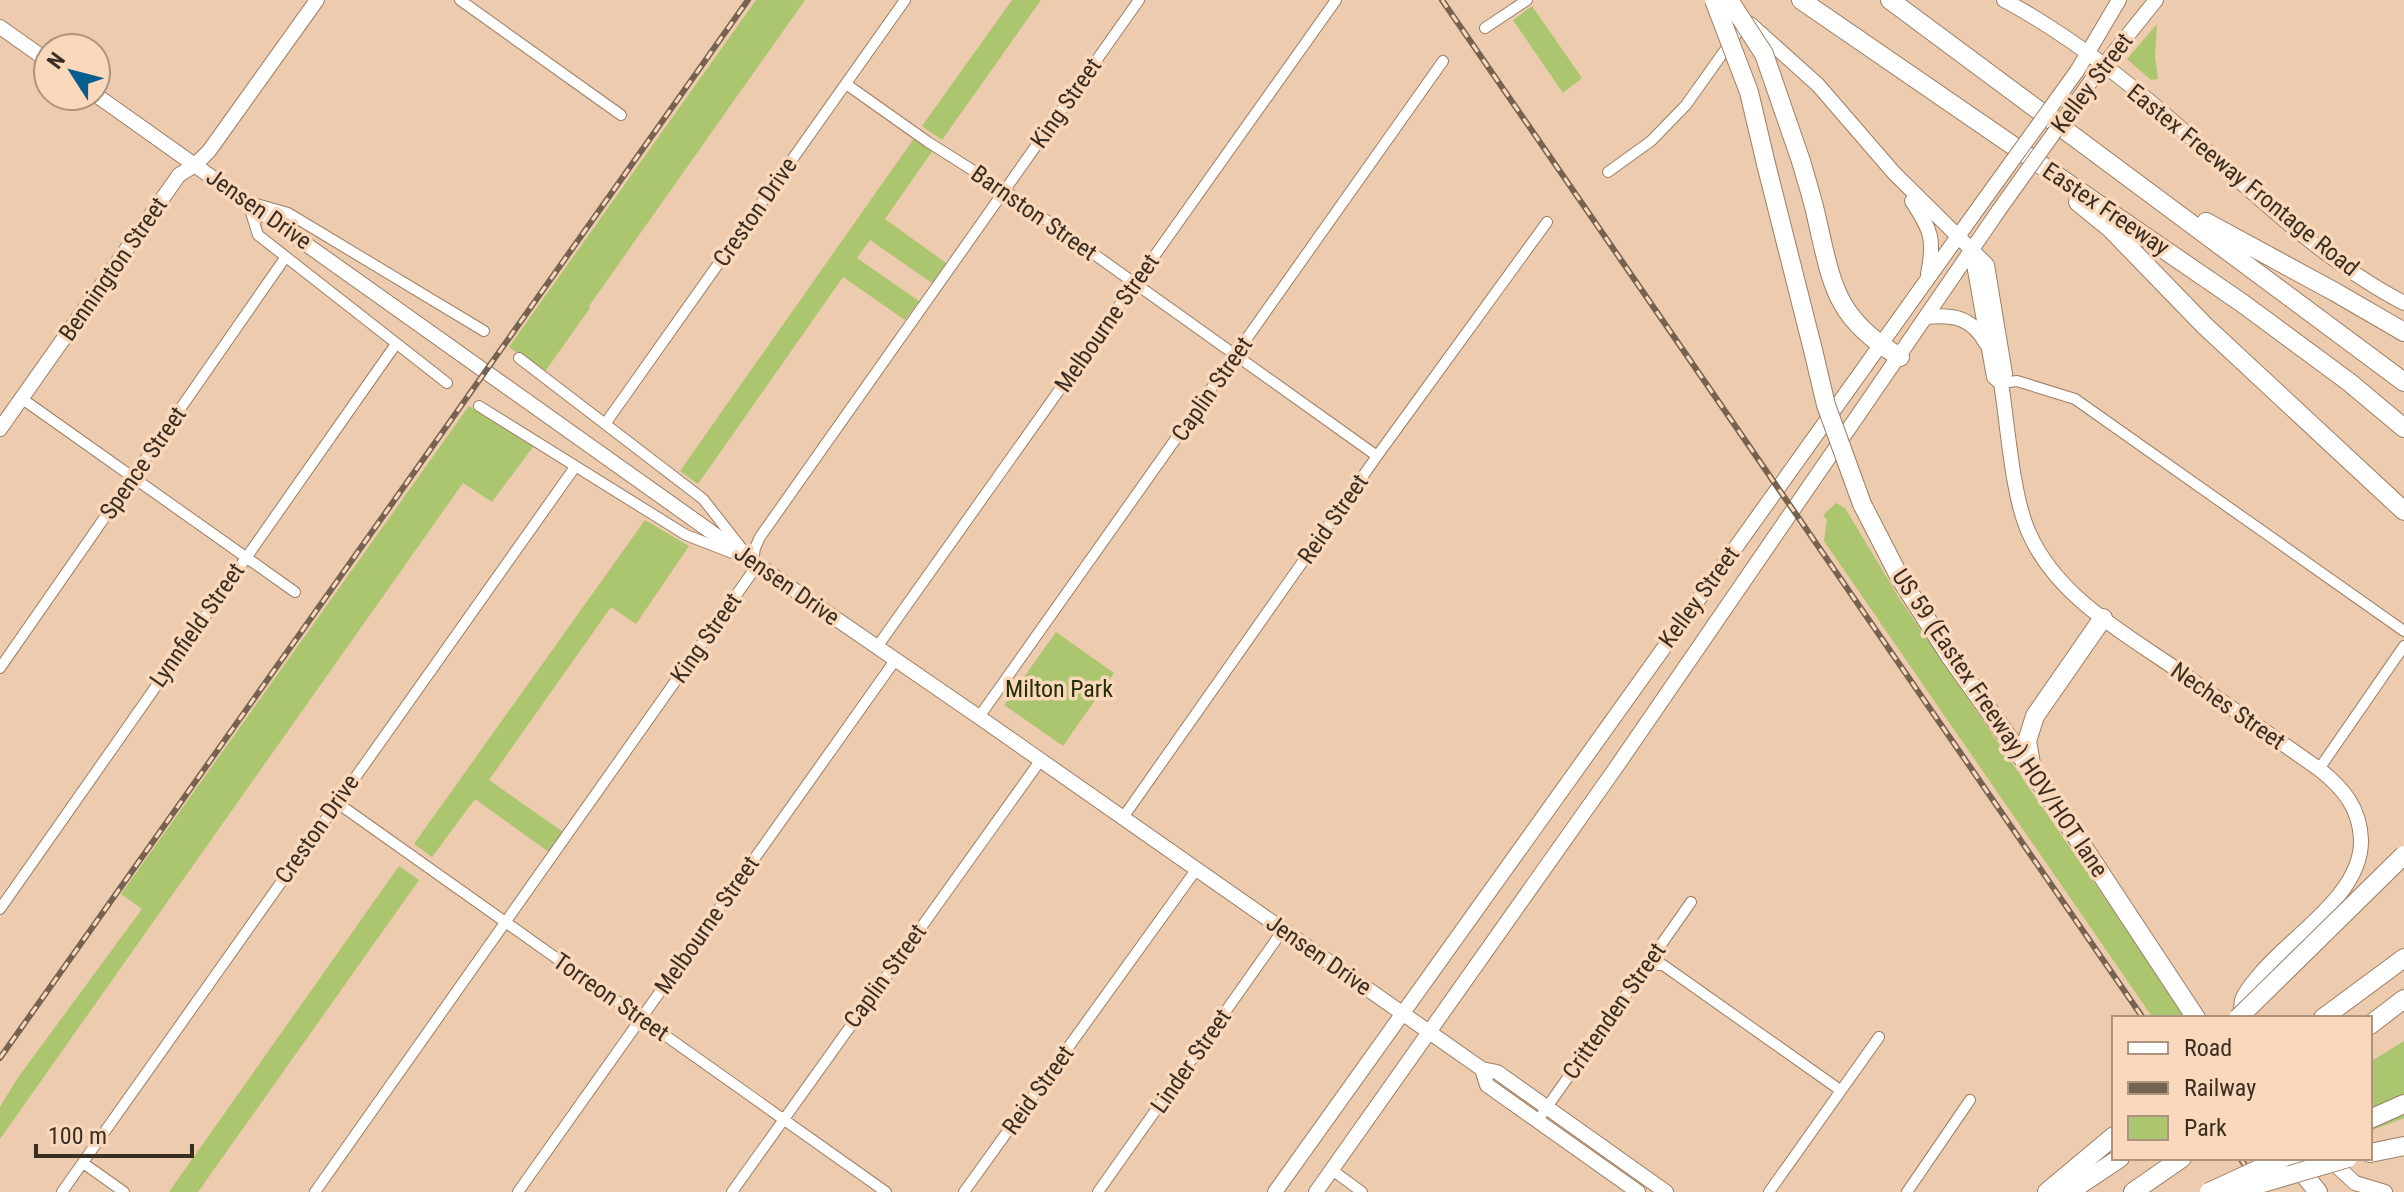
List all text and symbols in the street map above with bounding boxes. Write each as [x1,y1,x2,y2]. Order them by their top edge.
street label: Kelley Street [2045,27,2139,139]
north arrow [32,32,112,112]
text: N [42,48,70,73]
street label: King Street [1025,52,1107,154]
street label: Eastex Freeway Frontage Road [2122,78,2364,282]
street label: Creston Drive [707,152,803,272]
street label: Eastex Freeway [2037,156,2175,262]
street label: Barnston Street [966,159,1102,267]
street label: Jensen Drive [201,163,317,255]
street label: Bennington Street [53,192,173,346]
street label: Melbourne Street [1049,248,1165,398]
street label: Caplin Street [1166,331,1258,447]
street label: Spence Street [94,401,192,525]
street label: Reid Street [1292,469,1374,569]
street label: Jensen Drive [729,539,845,631]
street label: Kelley Street [1653,541,1745,653]
street label: Lynnfield Street [144,557,250,693]
street label: US 59 (Eastex Freeway) HOV/HOT lane [1886,564,2114,882]
street label: King Street [665,587,747,689]
street label: Neches Street [2166,656,2290,756]
park label: Milton Park [1005,675,1113,703]
street label: Creston Drive [269,769,365,889]
street label: Melbourne Street [649,850,765,1000]
street label: Jensen Drive [1261,909,1377,1001]
street label: Caplin Street [838,919,932,1033]
street label: Crittenden Street [1557,937,1671,1085]
street label: Torreon Street [548,947,674,1047]
street label: Linder Street [1145,1004,1237,1118]
legend [2112,1016,2372,1160]
text: Road [2184,1034,2232,1062]
street label: Reid Street [996,1040,1080,1140]
text: Railway [2184,1074,2256,1102]
scale bar [36,1108,192,1158]
text: Park [2184,1114,2227,1142]
text: 100 m [48,1122,107,1150]

